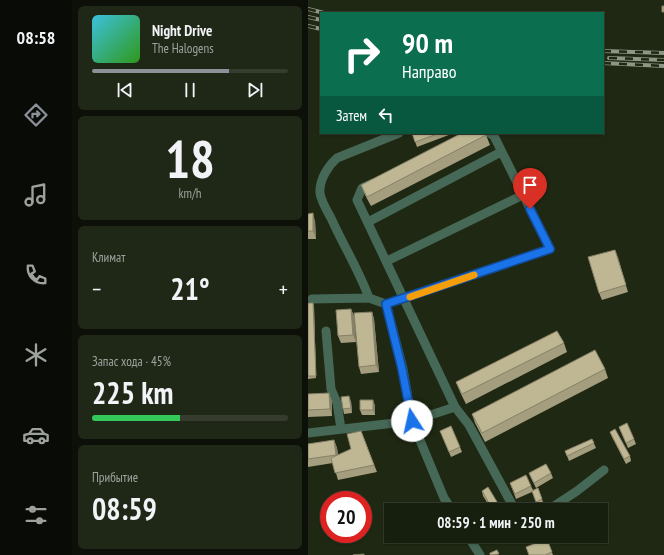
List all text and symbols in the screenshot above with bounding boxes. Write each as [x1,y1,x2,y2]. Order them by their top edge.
text: Night Drive [152,21,212,40]
text: 90 m [402,24,453,61]
text: 08:58 [17,26,55,49]
icon: right [336,28,388,80]
text: The Halogens [152,40,214,57]
text: Направо [402,60,457,83]
icon: previous [114,79,136,101]
icon: pause [179,79,201,101]
icon: next [244,79,266,101]
icon: directions [22,101,50,129]
icon: left [375,104,397,126]
text: Затем [336,106,367,125]
text: 18 [165,125,215,192]
pin [513,168,547,209]
icon: arrive [519,174,541,196]
icon: music [22,181,50,209]
text: km/h [178,185,202,202]
text: Климат [92,249,125,266]
icon: phone [22,261,50,289]
text: 21° [170,269,210,308]
text: − [92,275,101,303]
text: + [279,275,288,303]
icon: climate [22,341,50,369]
text: Запас хода · 45% [92,353,171,370]
text: 225 km [92,373,173,412]
position arrow [391,400,433,442]
icon: car [22,421,50,449]
text: Прибытие [92,469,138,486]
text: 08:59 [92,489,157,528]
speed limit sign: 20 [320,491,372,543]
icon: filters [22,501,50,529]
text: 08:59 · 1 мин · 250 m [437,513,555,532]

